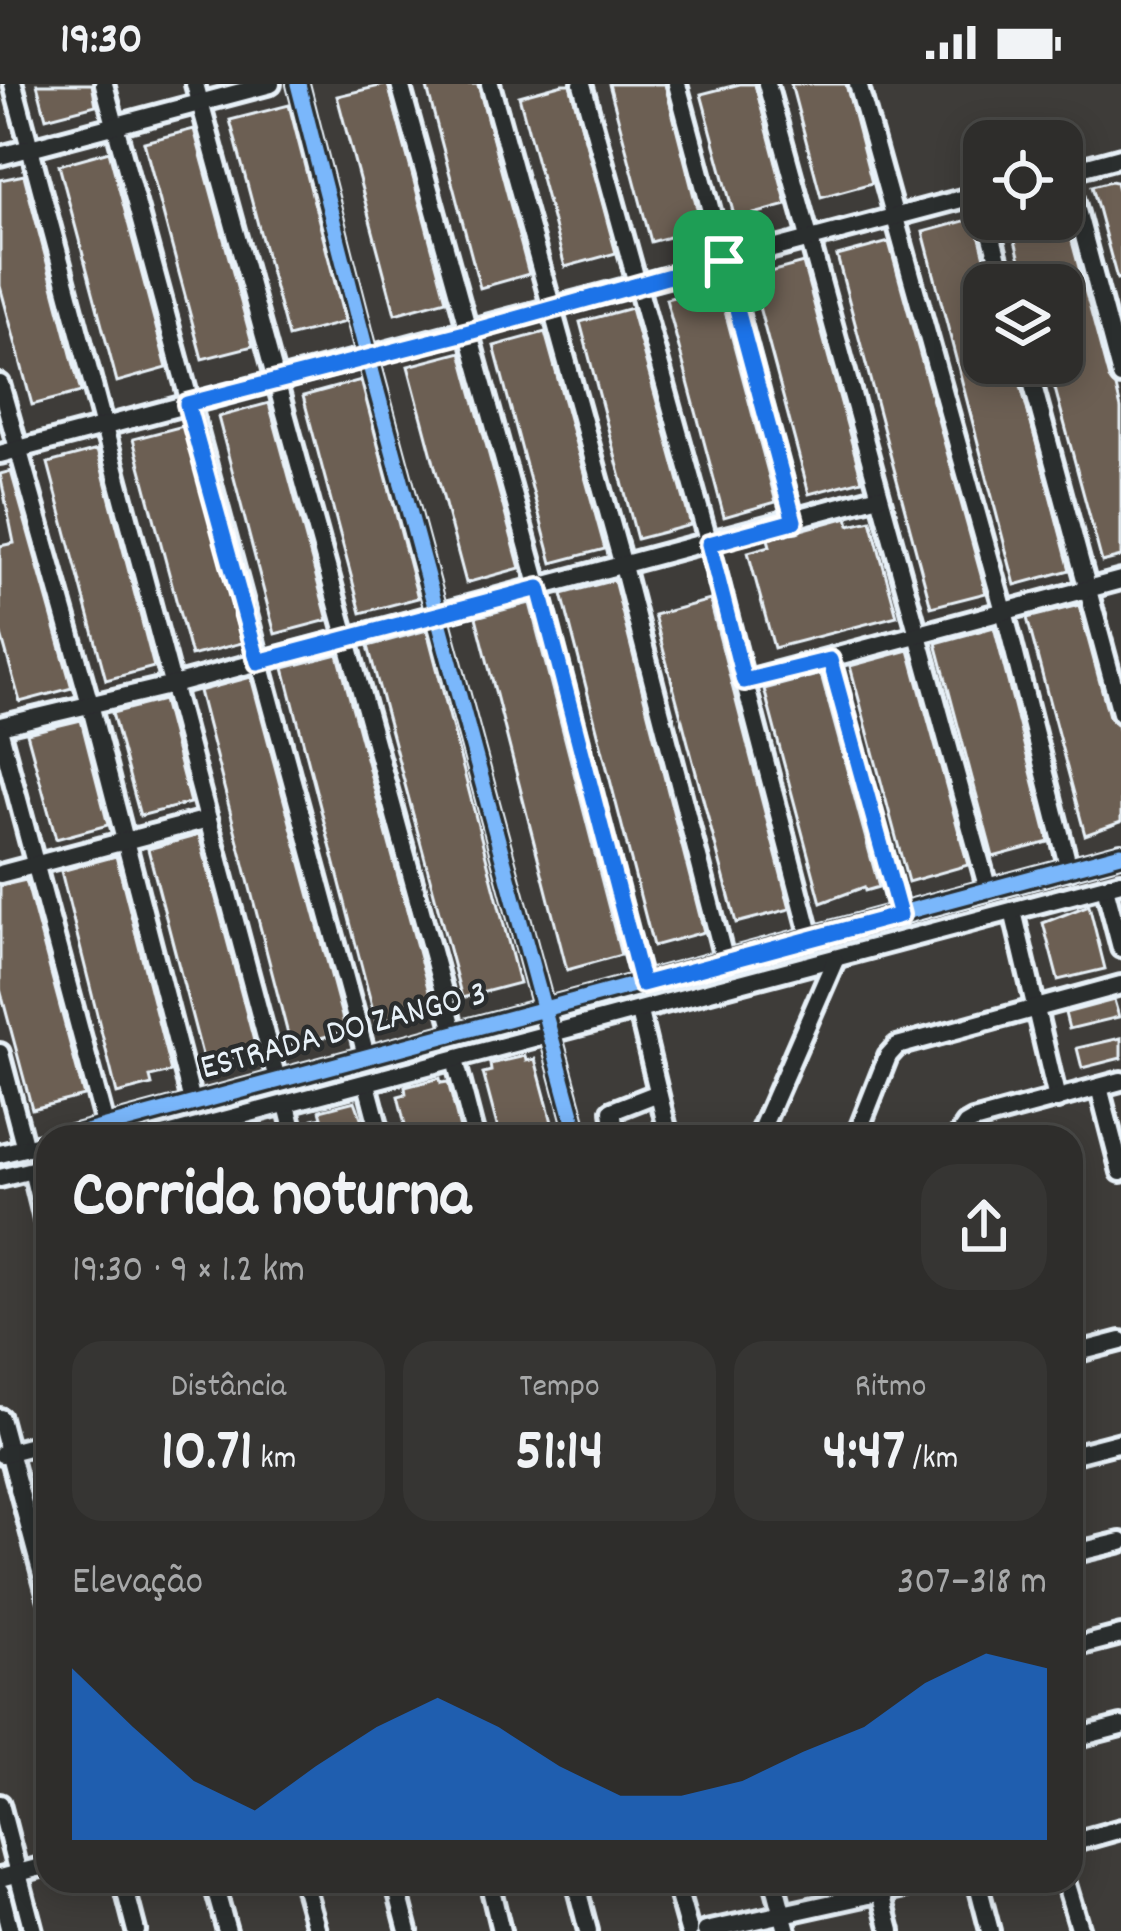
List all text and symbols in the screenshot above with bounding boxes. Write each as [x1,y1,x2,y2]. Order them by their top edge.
text: 19:30 [60,10,142,74]
map controls [963,120,1083,384]
button: locate [963,120,1083,240]
pin [673,210,775,312]
icon: arrive [691,228,757,294]
button: layers [963,264,1083,384]
street label: ESTRADA DO ZANGO 3 [195,970,493,1096]
text: Corrida noturna [72,1153,471,1247]
button: share [921,1164,1047,1290]
text: 19:30 · 9 × 1.2 km [72,1245,305,1300]
text: Distância [171,1365,286,1412]
text: Tempo [519,1365,600,1412]
text: Ritmo [855,1365,926,1412]
text: 10.71 [161,1412,253,1498]
text: 51:14 [515,1412,604,1498]
text: 4:47 [823,1412,905,1498]
text: km [253,1437,296,1484]
text: /km [905,1437,958,1484]
text: Elevação [72,1557,203,1612]
text: 307–318 m [897,1557,1047,1612]

